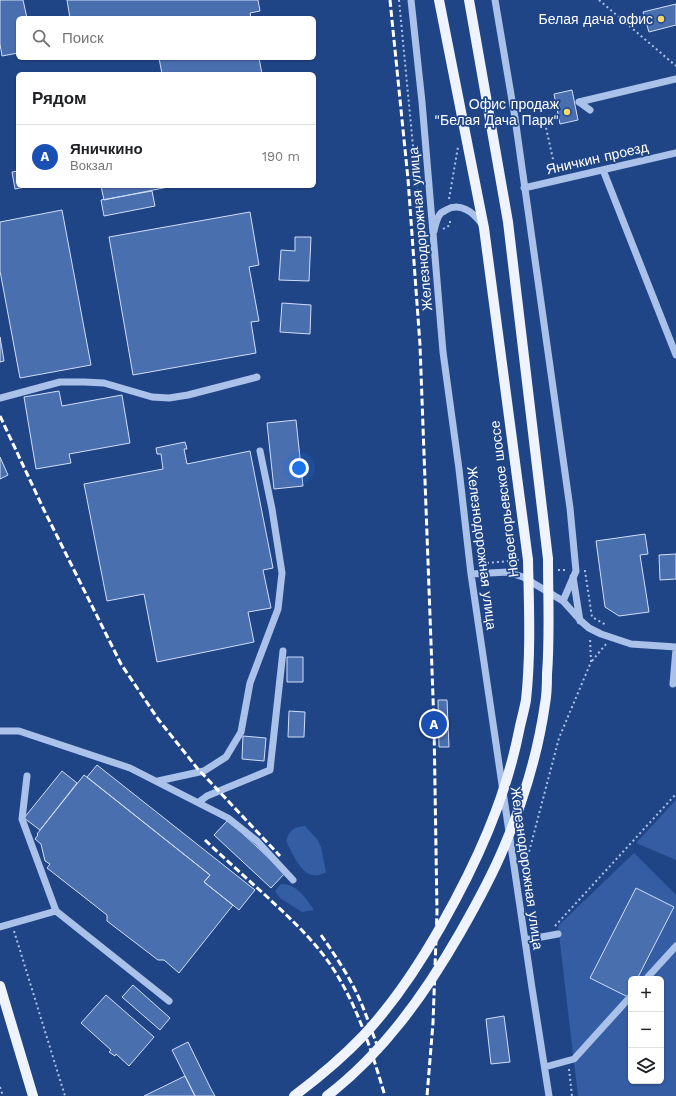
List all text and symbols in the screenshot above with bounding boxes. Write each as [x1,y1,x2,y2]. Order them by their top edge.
place label: Белая дача офис [539,11,653,27]
marker: Белая дача офис [656,14,666,24]
search box [16,16,316,60]
icon: search [30,27,52,49]
text: Поиск [62,29,104,47]
text: Рядом [32,88,87,108]
place label: Офис продаж "Белая Дача Парк" [434,96,560,128]
marker: Офис продаж "Белая Дача Парк" [562,107,572,117]
street label: Яничкин проезд [544,138,650,178]
text: Яничкино [70,140,143,158]
street label: Железнодорожная улица [405,146,435,312]
text: A [41,149,49,164]
text: 190 m [262,149,300,164]
text: Вокзал [70,158,113,173]
street label: Новоегорьевское шоссе [486,419,522,578]
your location [289,458,309,478]
street label: Железнодорожная улица [464,465,500,631]
pin: A [421,709,447,739]
street label: Железнодорожная улица [508,785,546,951]
map controls [628,976,664,1084]
button: + [628,976,664,1012]
button: − [628,1012,664,1048]
button: layers [628,1048,664,1084]

